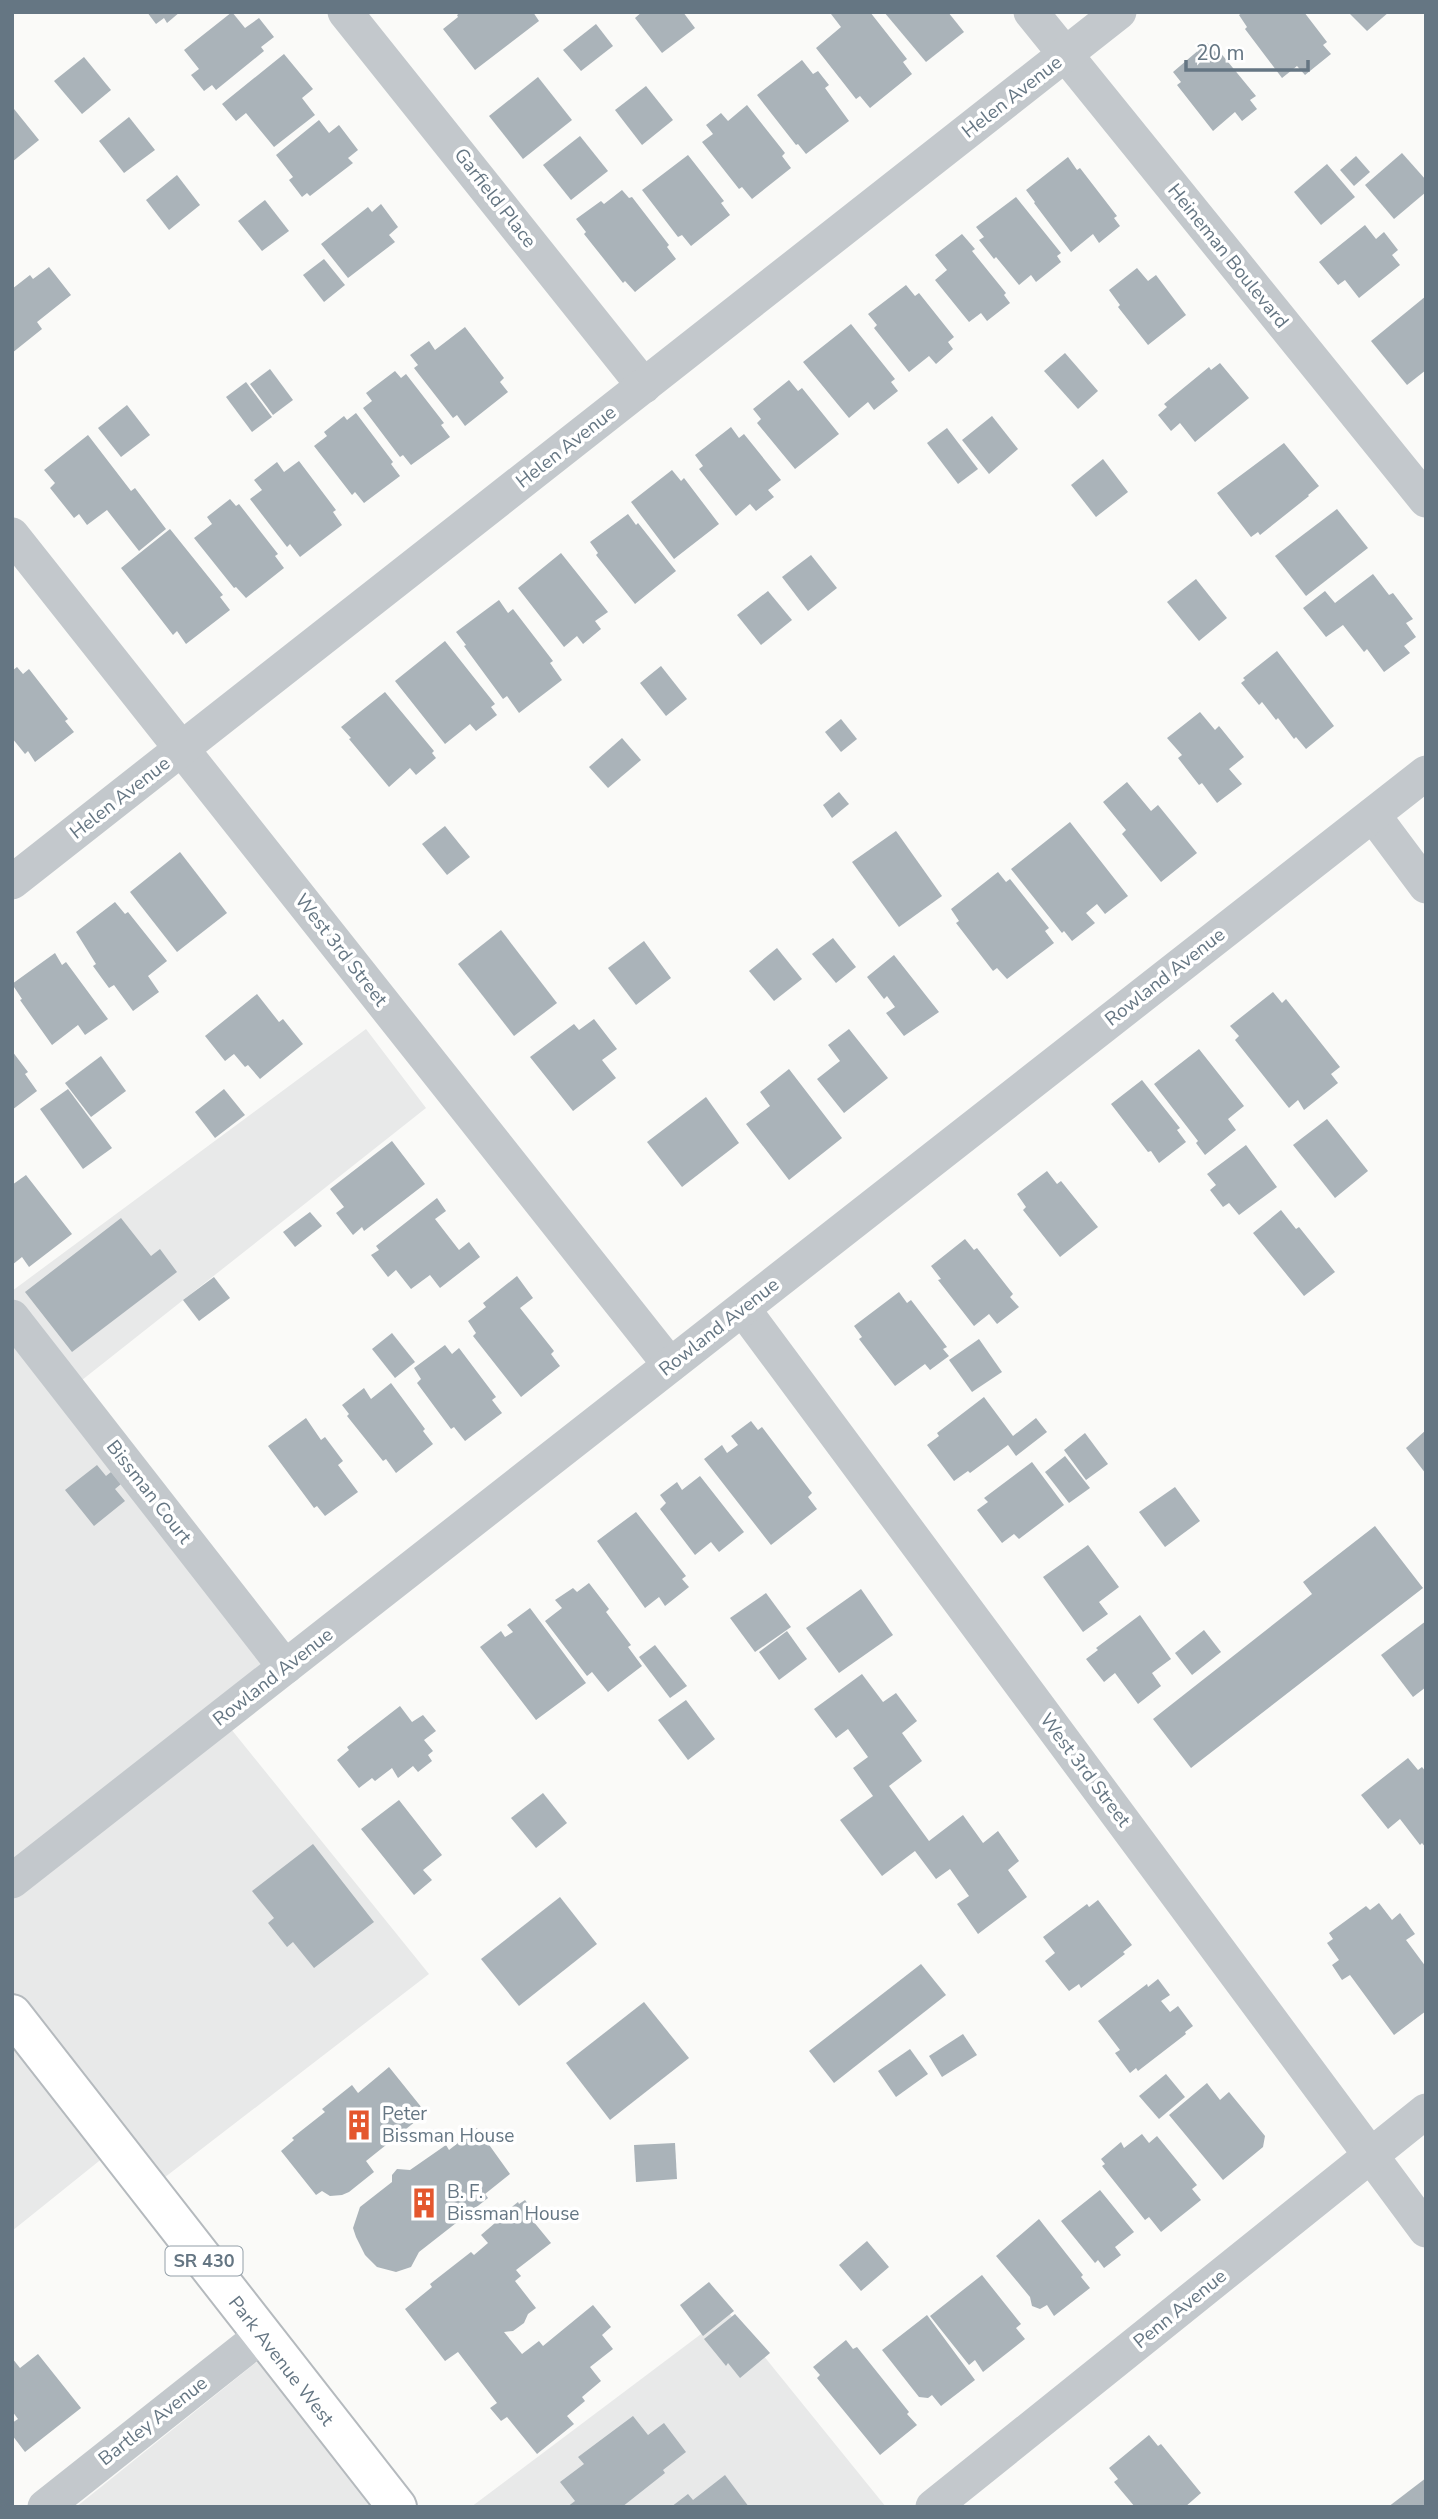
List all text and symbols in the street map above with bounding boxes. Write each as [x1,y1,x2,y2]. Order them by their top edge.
scale bar [1186,28,1308,72]
text: 20 m [1196,39,1245,67]
street label: Helen Avenue [957,50,1067,144]
street label: Garfield Place [448,143,542,253]
street label: Heineman Boulevard [1162,178,1294,334]
street label: Helen Avenue [511,400,621,494]
street label: Helen Avenue [65,751,175,845]
street label: West 3rd Street [289,888,393,1012]
street label: Rowland Avenue [1099,922,1231,1032]
street label: Rowland Avenue [653,1272,785,1382]
street label: Bissman Court [100,1435,198,1549]
street label: Rowland Avenue [207,1622,339,1732]
street label: West 3rd Street [1034,1708,1137,1833]
place label: Peter Bissman House [382,2101,514,2149]
building icon: Peter Bissman House [342,2108,376,2142]
place label: B. F. Bissman House [447,2179,579,2227]
building icon: B. F. Bissman House [407,2186,441,2220]
road number: SR 430 [166,2246,242,2276]
street label: Penn Avenue [1128,2263,1232,2355]
street label: Park Avenue West [222,2291,340,2432]
street label: Bartley Avenue [93,2370,213,2472]

